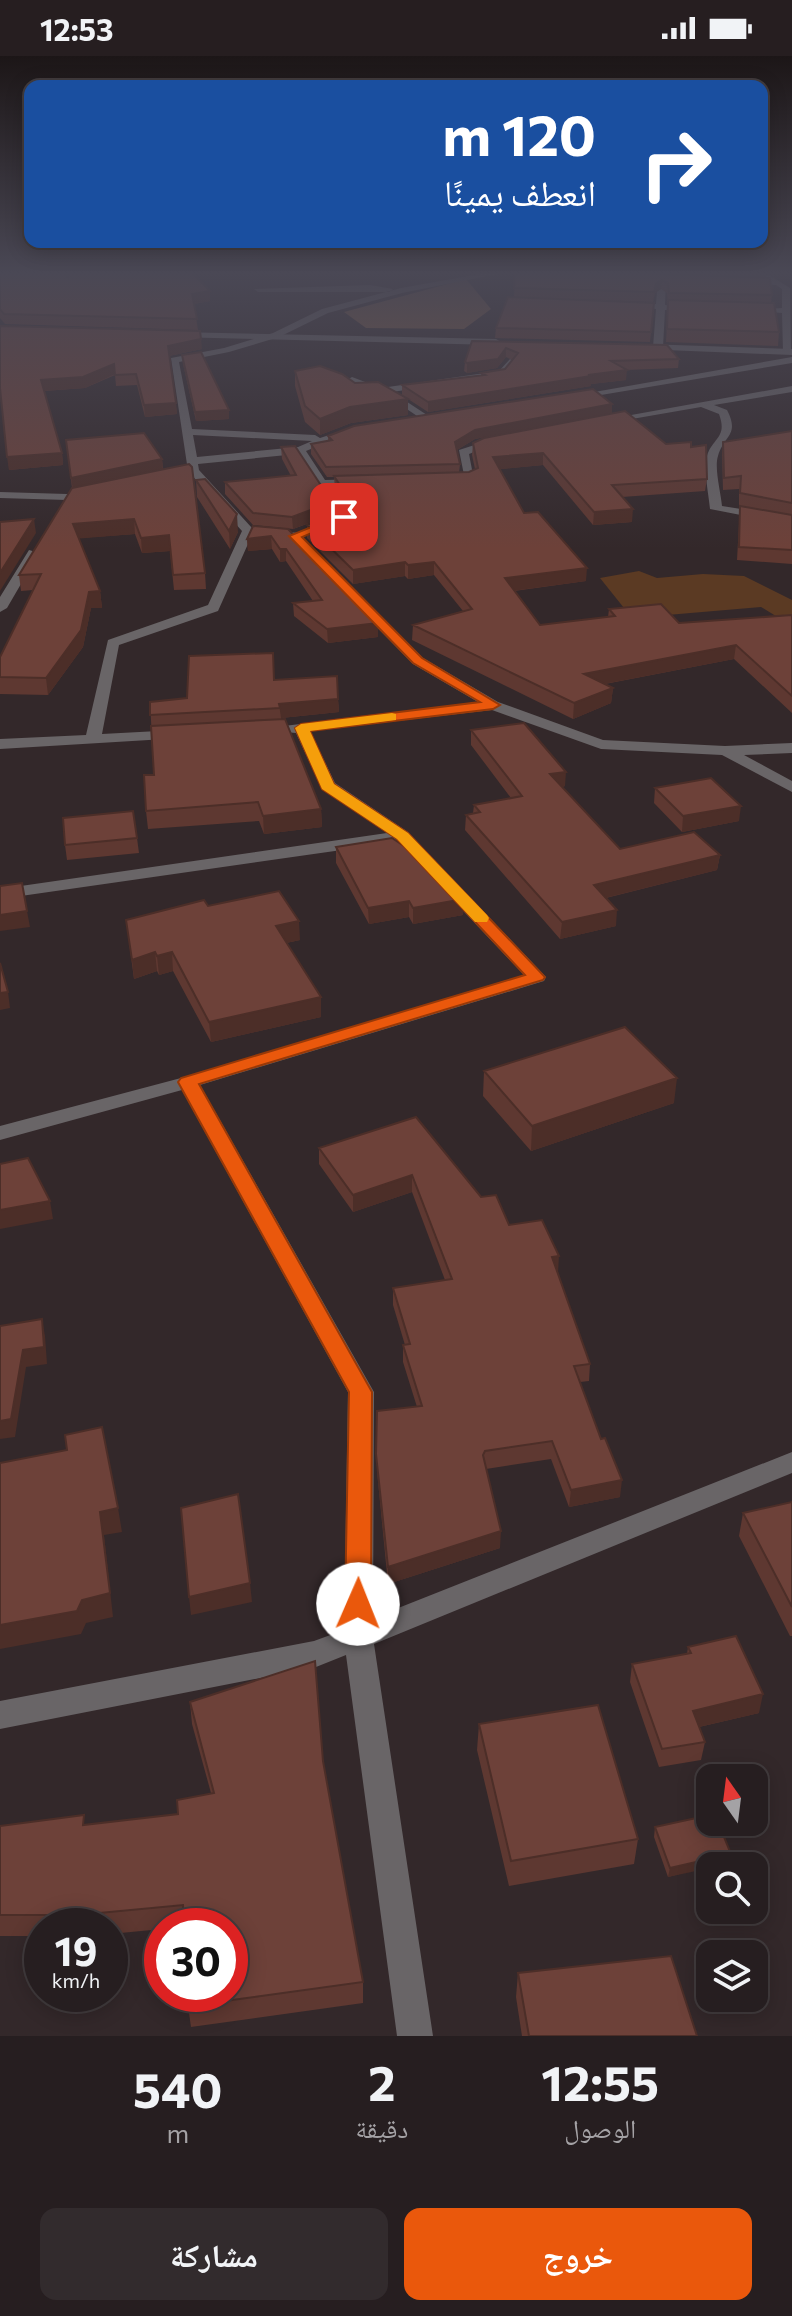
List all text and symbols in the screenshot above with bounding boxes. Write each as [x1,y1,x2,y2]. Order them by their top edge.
text: 12:53 [40,10,114,47]
text: 120 m [442,99,596,168]
icon: right [624,112,728,216]
text: انعطف يمينًا [444,169,596,213]
pin [310,483,378,551]
icon: arrive [322,495,366,539]
position arrow [316,1562,400,1646]
north arrow [696,1764,768,1836]
map controls [696,1764,768,2012]
button: search [696,1852,768,1924]
speed limit sign: 30 [144,1908,248,2012]
text: 19 [55,1925,97,1974]
button: layers [696,1940,768,2012]
text: km/h [52,1968,100,1992]
text: 2 [368,2052,395,2111]
text: 12:55 [541,2052,659,2111]
text: 540 [133,2059,222,2118]
text: دقيقة [355,2112,408,2143]
text: الوصول [564,2112,636,2143]
text: m [166,2117,189,2148]
button: مشاركة [40,2208,388,2300]
button: خروج [404,2208,752,2300]

